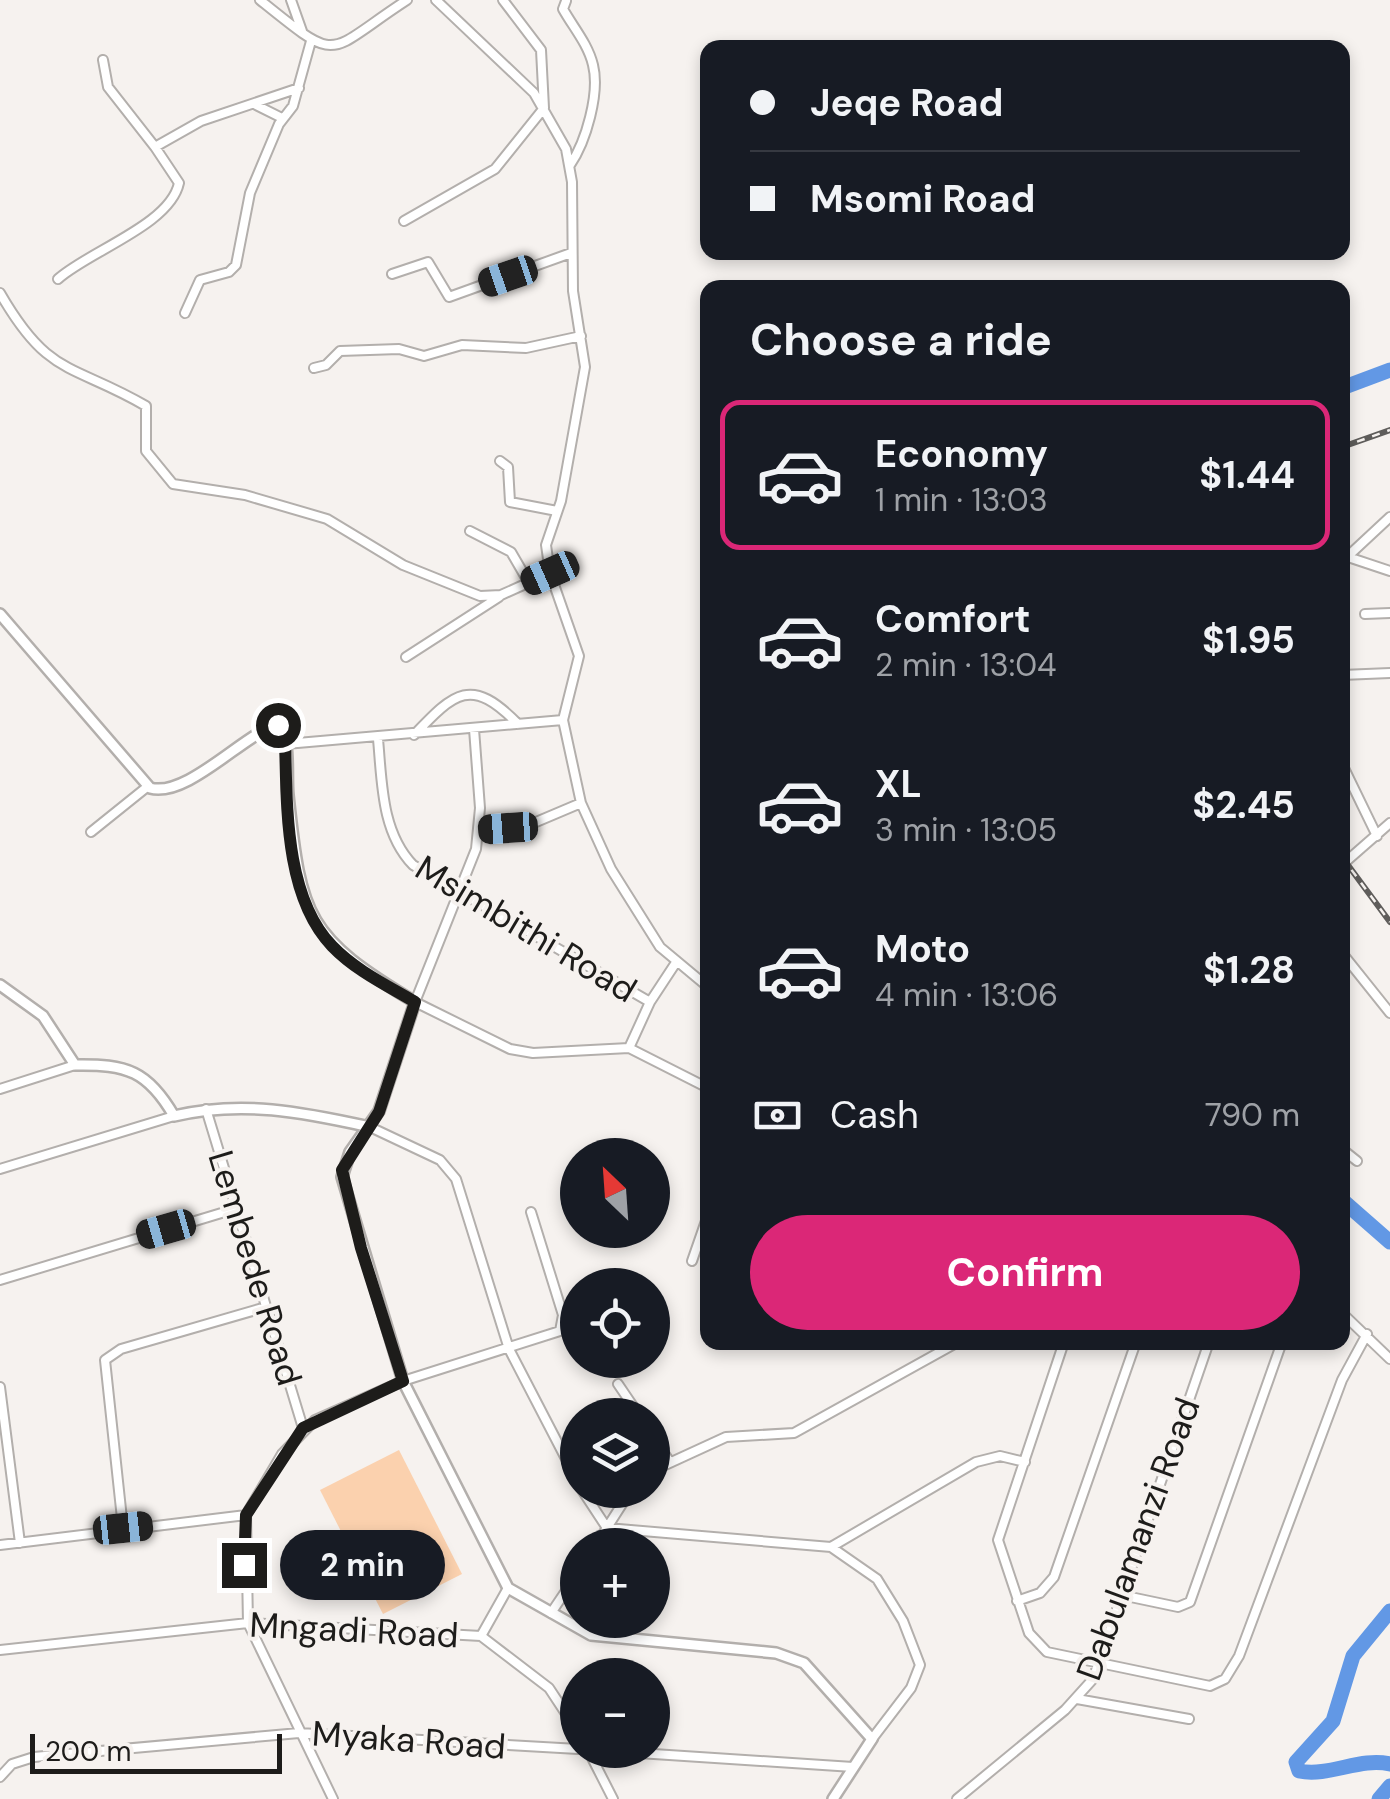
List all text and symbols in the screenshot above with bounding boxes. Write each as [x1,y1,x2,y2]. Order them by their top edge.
text: Jeqe Road [810,78,1003,128]
text: Msomi Road [810,174,1035,224]
car [475,252,541,300]
text: Choose a ride [750,310,1052,369]
text: Economy [875,429,1048,479]
icon: car [755,430,845,520]
text: $1.44 [1199,450,1295,500]
text: 1 min · 13:03 [875,479,1048,521]
car [516,547,584,599]
text: Comfort [875,594,1031,644]
icon: car [755,595,845,685]
text: $1.95 [1202,615,1295,665]
text: 2 min · 13:04 [875,644,1057,686]
route start [256,703,301,748]
text: XL [875,759,922,809]
icon: car [755,760,845,850]
text: $2.45 [1192,780,1295,830]
text: 3 min · 13:05 [875,809,1057,851]
car [477,811,539,845]
street label: Msimbithi Road [407,845,645,1013]
text: Moto [875,924,970,974]
icon: car [755,925,845,1015]
text: $1.28 [1203,945,1295,995]
text: 4 min · 13:06 [875,974,1058,1016]
icon: cash [750,1088,805,1143]
text: Cash [830,1090,919,1140]
text: 790 m [1205,1094,1300,1136]
north arrow [560,1138,670,1248]
map controls [560,1138,670,1768]
street label: Lembede Road [197,1145,313,1391]
car [133,1206,199,1252]
button: Confirm [750,1215,1300,1330]
button: locate [560,1268,670,1378]
street label: Dabulamanzi Road [1066,1391,1210,1687]
button: layers [560,1398,670,1508]
car [92,1510,154,1546]
button: + [560,1528,670,1638]
callout: 2 min [279,1530,444,1600]
route end [222,1543,267,1588]
text: 2 min [320,1544,405,1586]
street label: Mngadi Road [248,1602,460,1658]
button: − [560,1658,670,1768]
street label: Myaka Road [311,1710,507,1770]
scale bar [30,1729,282,1774]
text: 200 m [45,1733,132,1770]

